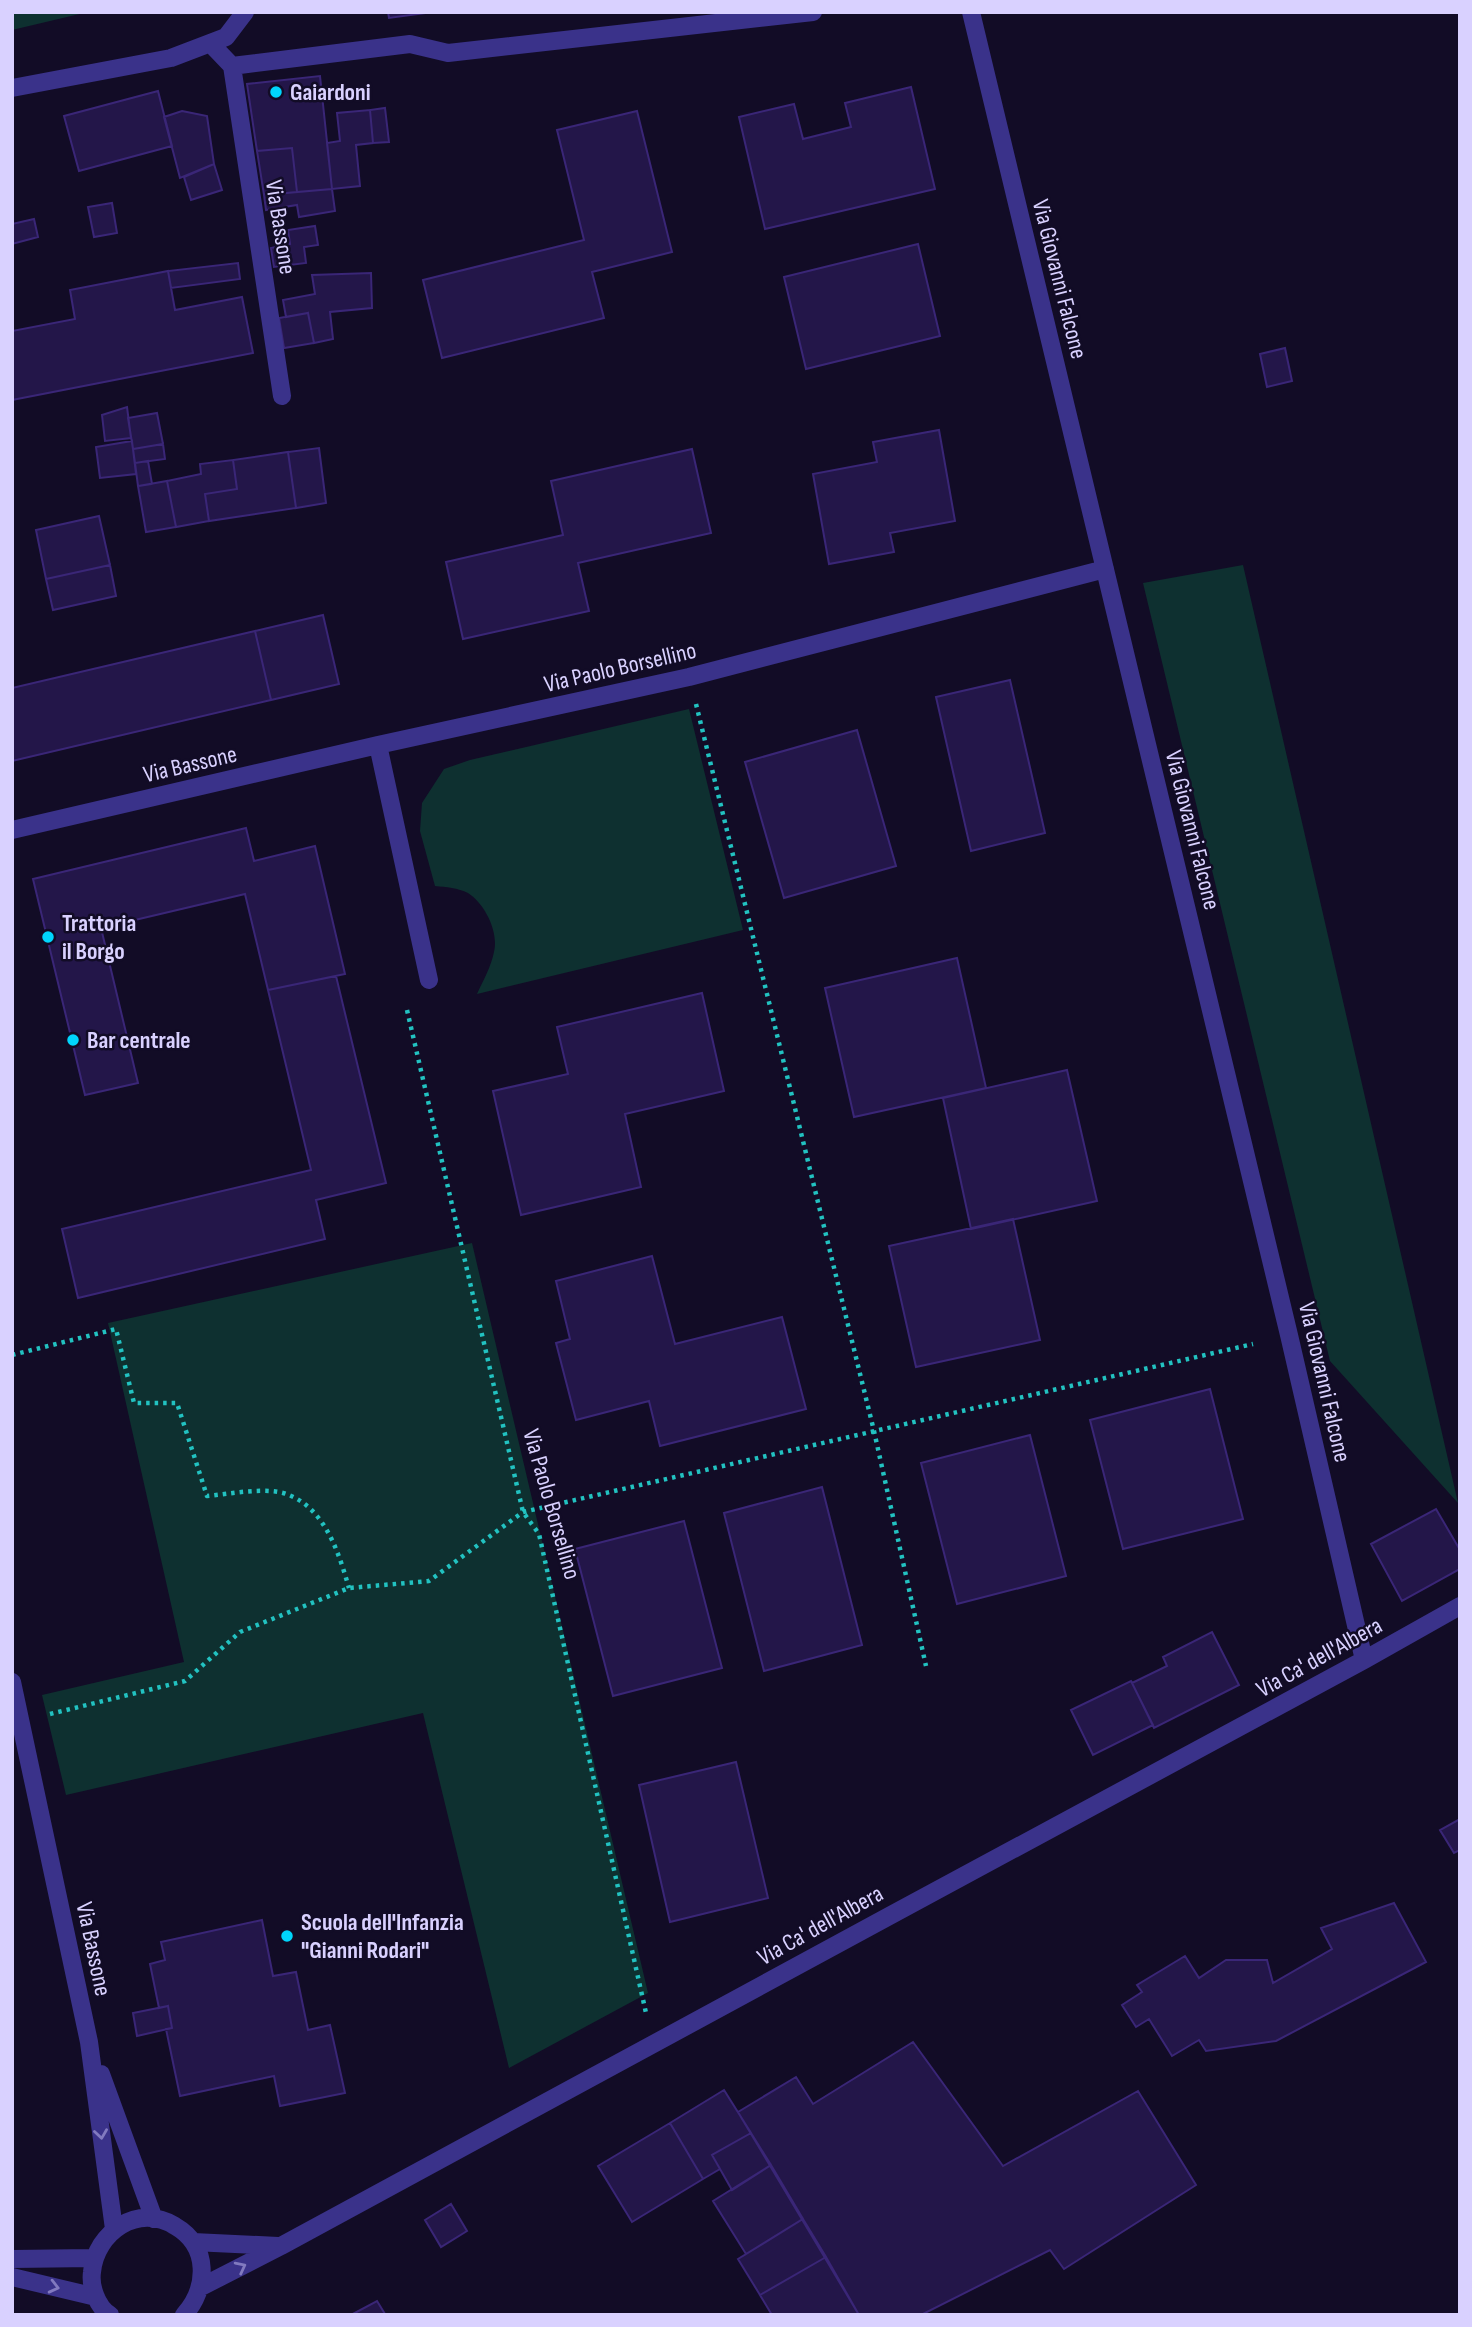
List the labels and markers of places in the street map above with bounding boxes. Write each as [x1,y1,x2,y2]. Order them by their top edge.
place label: Gaiardoni [290,78,371,107]
marker: Gaiardoni [268,84,284,100]
place label: Trattoria il Borgo [62,909,136,966]
marker: Trattoria il Borgo [40,929,56,945]
place label: Bar centrale [87,1026,191,1055]
marker: Bar centrale [65,1032,81,1048]
place label: Scuola dell'Infanzia "Gianni Rodari" [301,1908,464,1965]
marker: Scuola dell'Infanzia "Gianni Rodari" [279,1928,295,1944]

